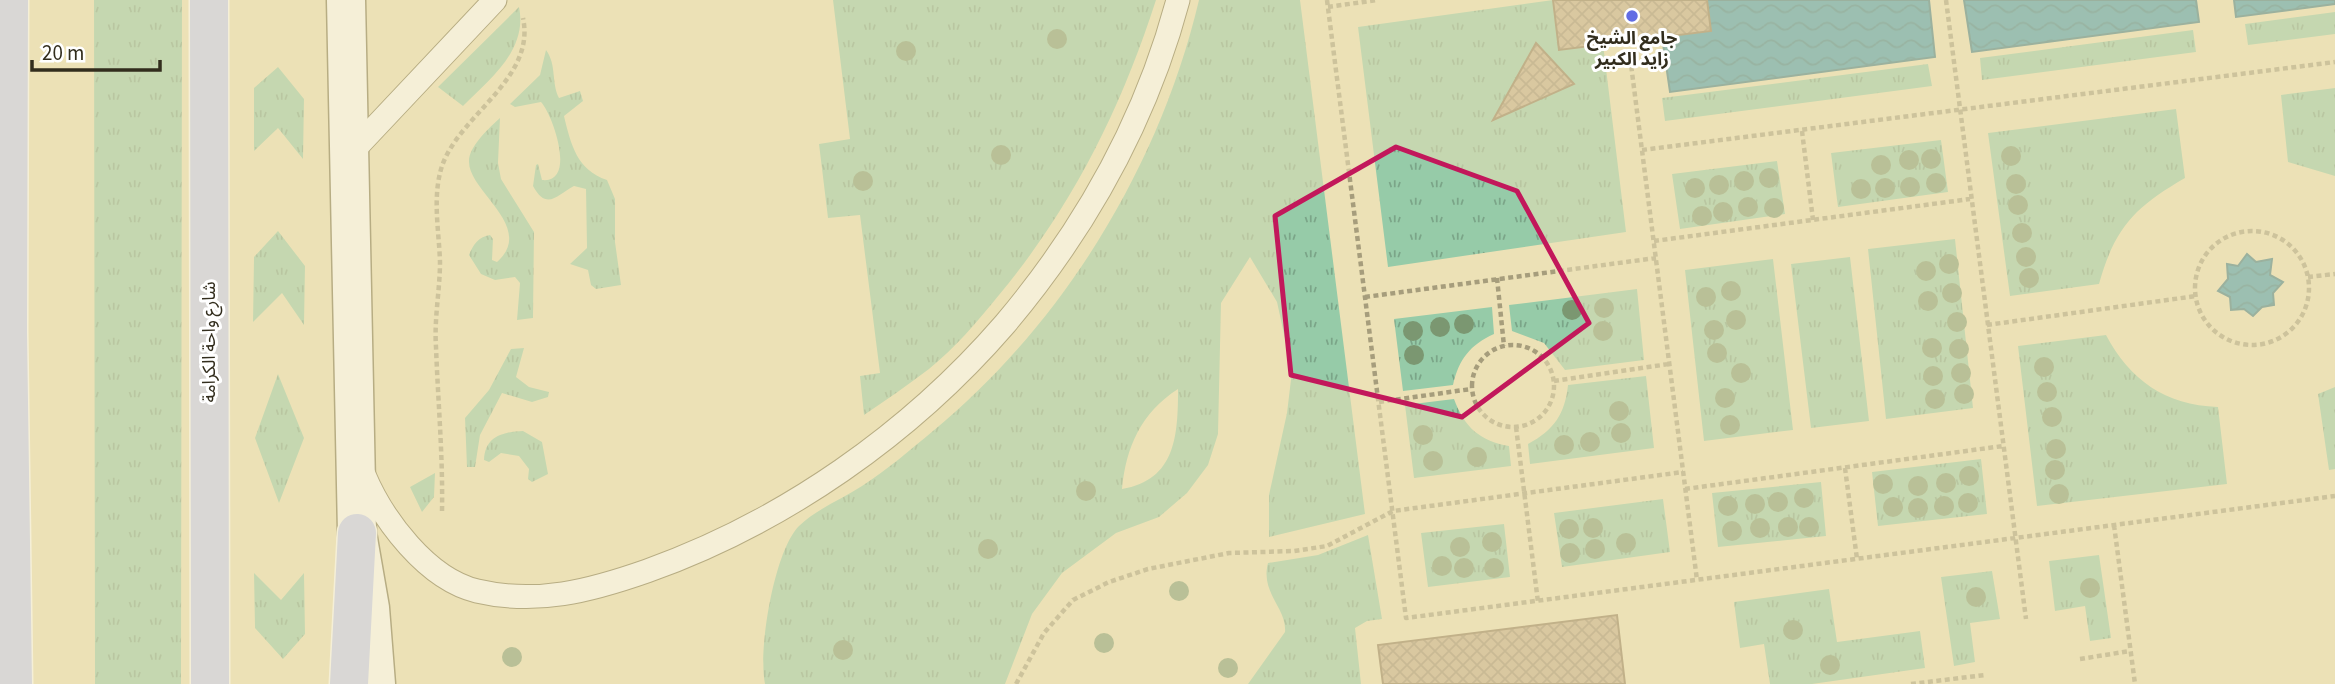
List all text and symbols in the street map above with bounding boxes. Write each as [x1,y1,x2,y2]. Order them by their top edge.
marker: جامع الشيخ زايد الكبير [1624,8,1640,24]
place label: جامع الشيخ زايد الكبير [1587,26,1677,72]
scale bar [32,28,159,72]
text: 20 m [42,38,84,68]
street label: شارع واحة الكرامة [197,281,223,403]

